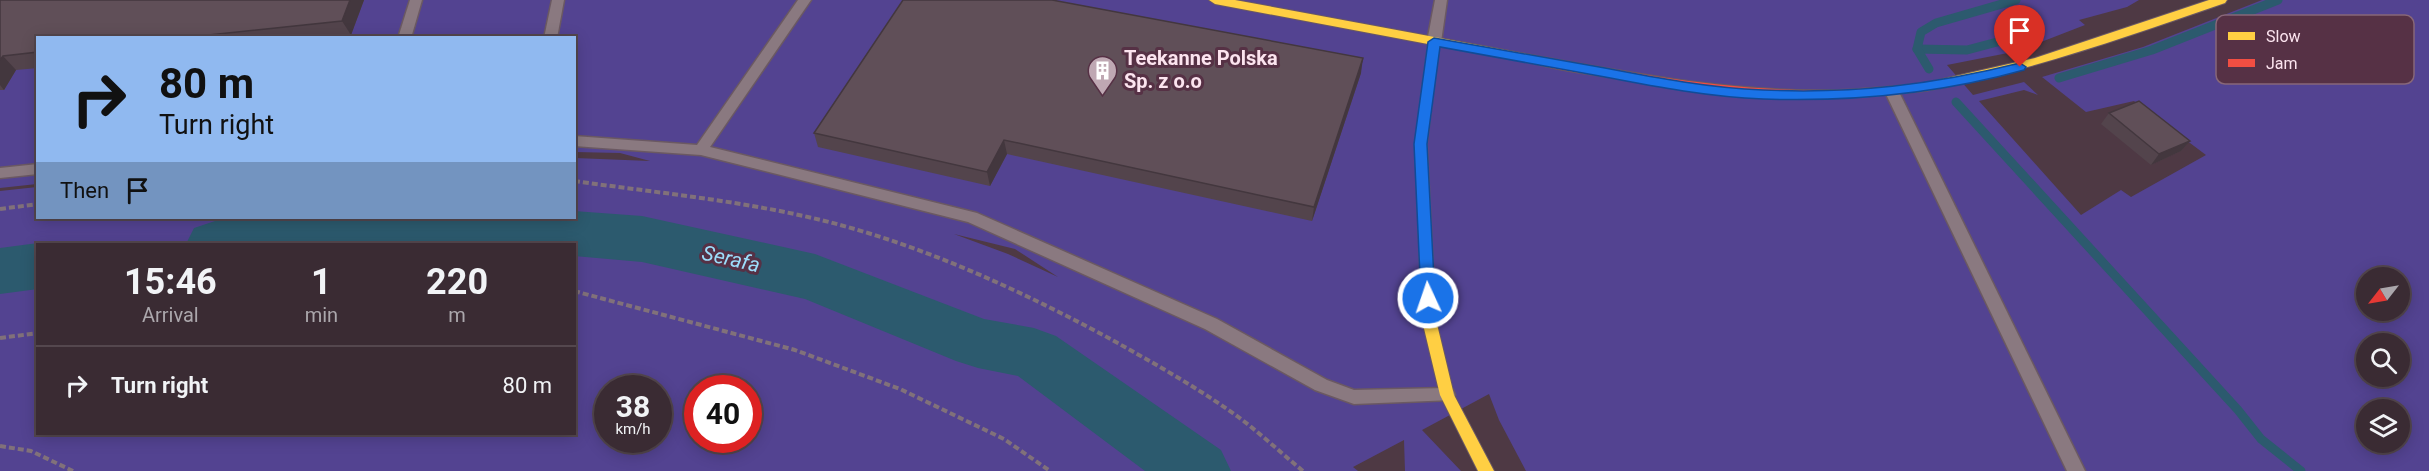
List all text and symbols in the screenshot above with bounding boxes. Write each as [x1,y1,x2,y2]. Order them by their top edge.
pin [1994,5,2045,67]
icon: arrive [2003,14,2036,47]
legend [2216,15,2414,84]
text: Slow [2266,27,2301,46]
place label: Teekanne Polska Sp. z o.o [1124,46,1278,93]
building icon: Teekanne Polska Sp. z o.o [1087,54,1119,96]
text: Jam [2266,54,2298,73]
text: 80 m [159,59,254,108]
icon: right [60,60,138,138]
text: Turn right [159,109,274,141]
icon: arrive [121,174,154,207]
text: Then [60,178,109,203]
water label: Serafa [700,241,762,277]
text: 15:46 [124,261,217,303]
text: 1 [311,261,332,303]
text: 220 [426,261,488,303]
position arrow [1396,266,1460,330]
north arrow [2356,267,2410,321]
map controls [2356,267,2410,453]
text: Arrival [142,303,199,327]
text: min [305,303,338,327]
text: m [448,303,466,327]
button: search [2356,333,2410,387]
icon: right [60,369,93,402]
text: Turn right [111,373,208,398]
text: 80 m [503,373,552,398]
speed limit sign: 40 [684,375,762,453]
text: 38 [616,389,650,424]
button: layers [2356,399,2410,453]
text: km/h [615,420,651,438]

